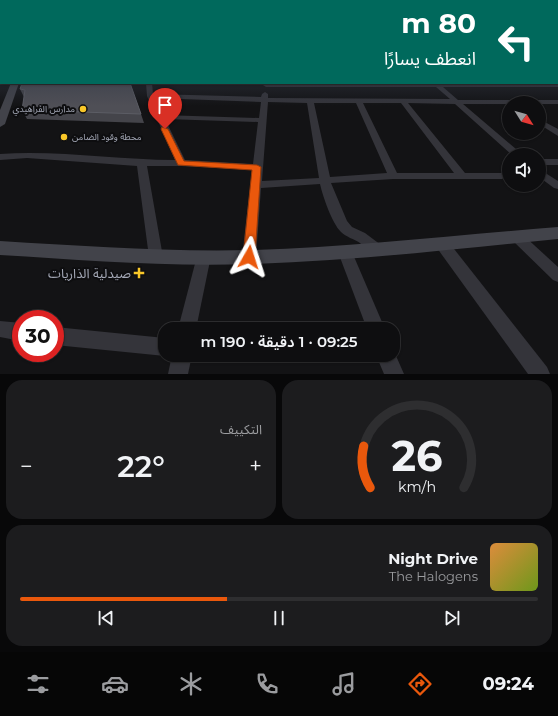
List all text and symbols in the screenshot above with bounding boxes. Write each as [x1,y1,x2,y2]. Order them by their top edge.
text: 80 m [401,6,476,40]
icon: left [490,16,542,68]
text: انعطف يسارًا [384,48,476,70]
pin [148,88,182,129]
icon: arrive [154,94,176,116]
north arrow [502,96,546,140]
map controls [502,96,546,192]
place label: مدارس الفراهيدي [13,103,75,116]
marker: مدارس الفراهيدي [78,104,88,114]
place label: محطة وقود الضامن [72,131,142,143]
marker: محطة وقود الضامن [59,132,69,142]
button: sound [502,148,546,192]
position arrow [228,236,270,278]
place label: صيدلية الذاريات [48,265,131,281]
marker: صيدلية الذاريات [134,268,144,278]
speed limit sign: 30 [12,310,64,362]
text: 09:25 · 1 دقيقة · 190 m [200,332,358,351]
text: التكييف [220,421,262,437]
text: 26 [391,430,443,480]
text: 22° [117,448,165,485]
text: − [20,453,33,480]
text: + [249,453,262,480]
text: km/h [398,477,436,495]
text: Night Drive [388,549,478,568]
text: The Halogens [389,568,478,584]
icon: previous [95,607,117,629]
icon: pause [268,607,290,629]
icon: next [441,607,463,629]
icon: filters [24,670,52,698]
icon: car [101,670,129,698]
icon: climate [177,670,205,698]
icon: phone [253,670,281,698]
icon: music [330,670,358,698]
icon: directions [406,670,434,698]
text: 09:24 [483,673,534,695]

